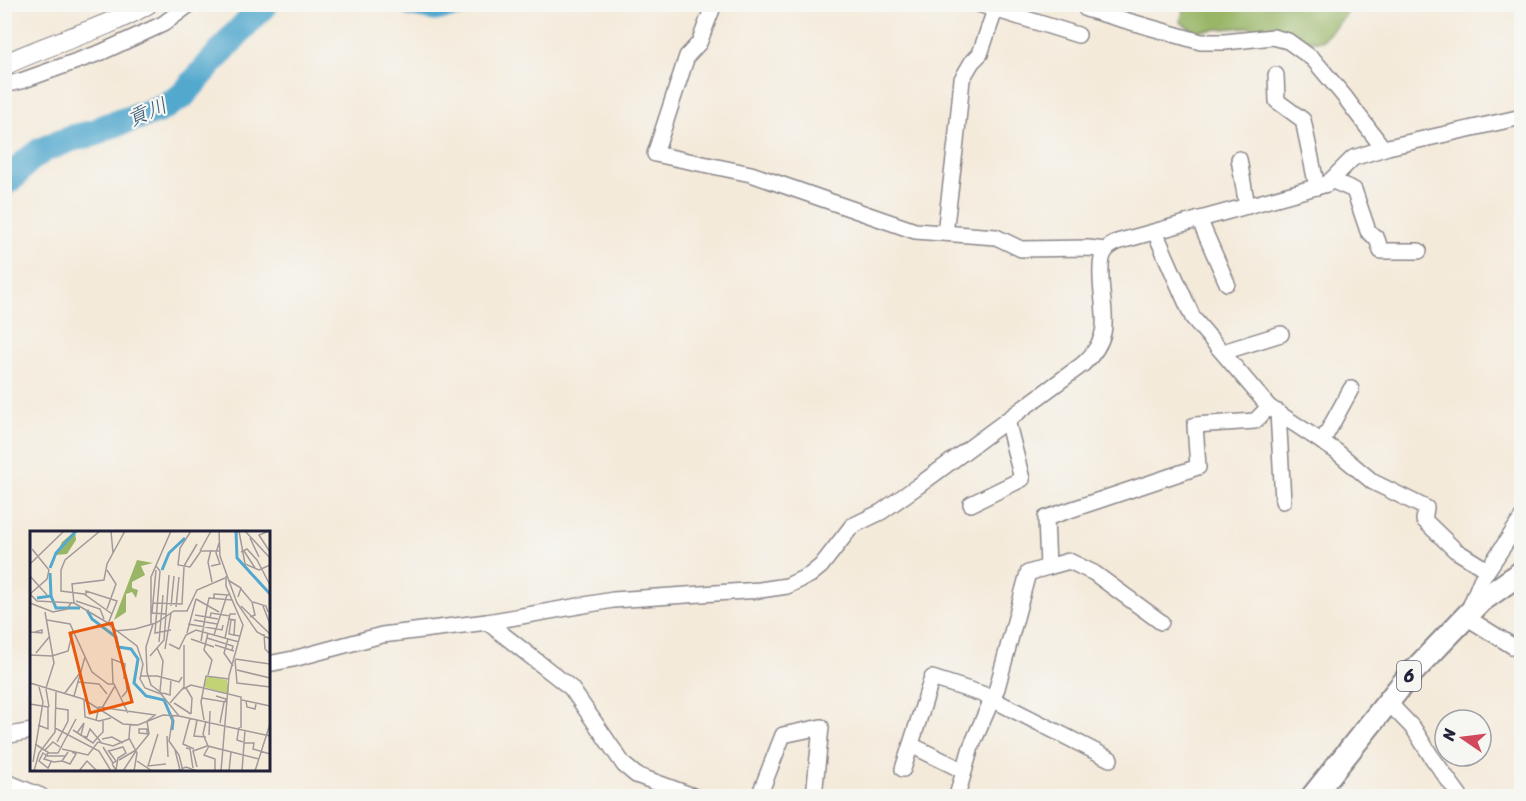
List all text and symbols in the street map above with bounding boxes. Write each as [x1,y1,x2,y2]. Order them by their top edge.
water label: 貢川 [120,86,174,138]
inset map [30,531,270,771]
road number: 6 [1397,661,1421,691]
north arrow [1433,708,1493,768]
text: N [1433,725,1465,744]

